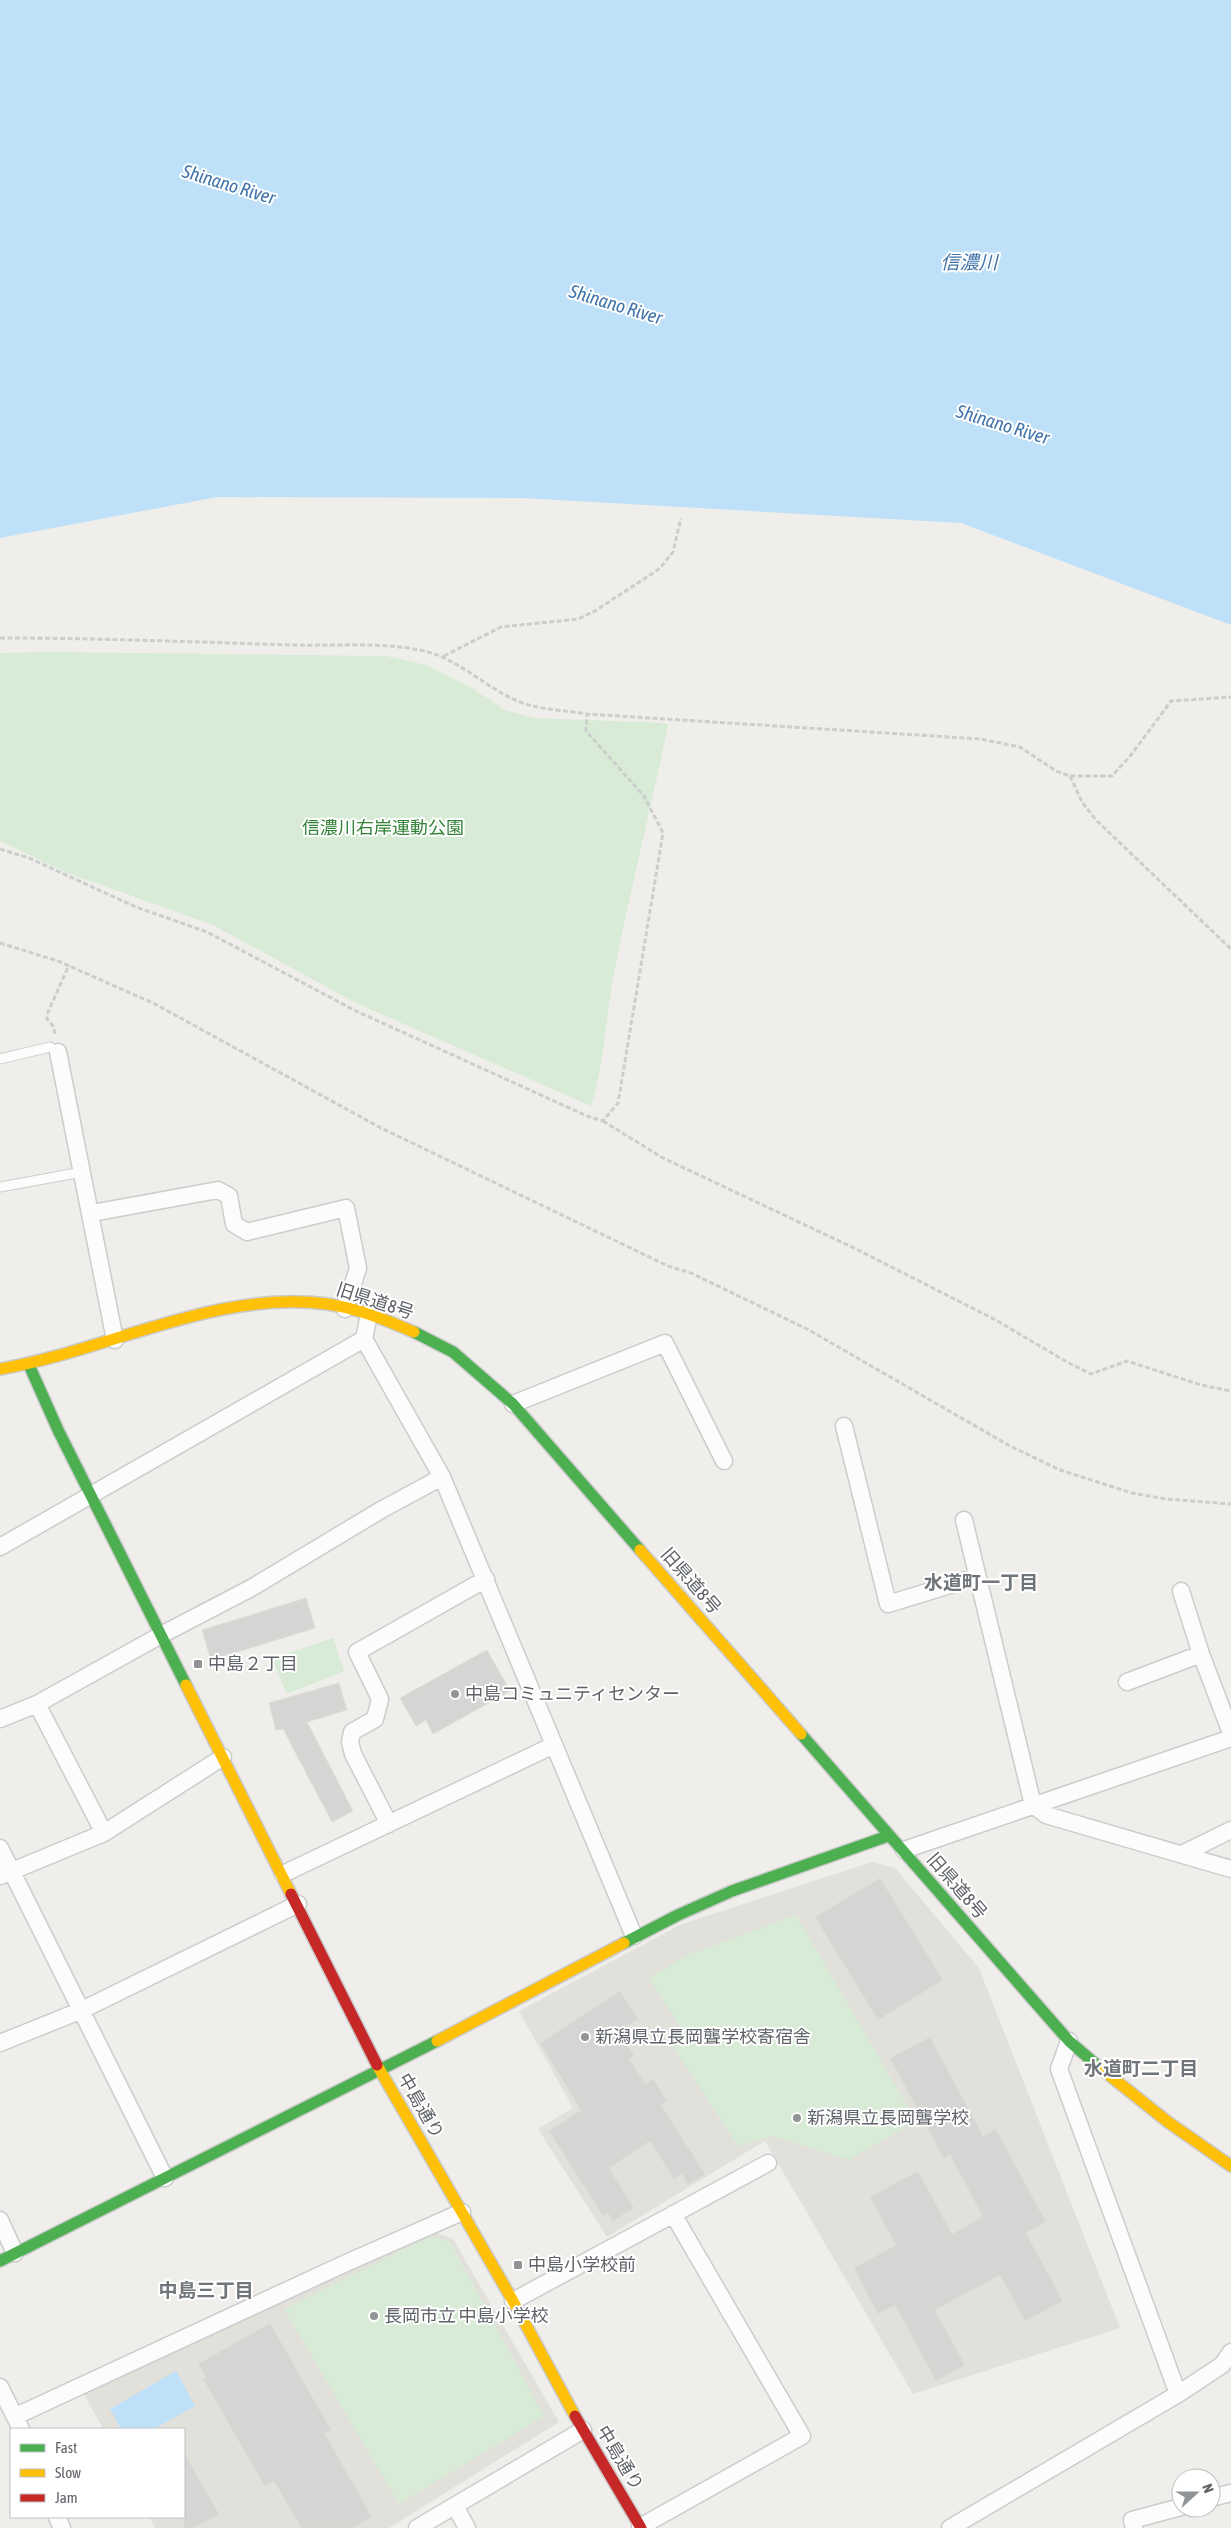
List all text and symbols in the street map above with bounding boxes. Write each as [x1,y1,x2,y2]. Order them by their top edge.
water label: Shinano River [179,159,279,209]
water label: 信濃川 [940,251,999,273]
water label: Shinano River [566,279,666,329]
water label: Shinano River [953,399,1053,449]
park label: 信濃川右岸運動公園 [302,817,464,838]
street label: 旧県道8号 [334,1278,417,1323]
street label: 旧県道8号 [657,1543,726,1618]
district label: 水道町一丁目 [924,1571,1038,1593]
place label: 中島２丁目 [208,1653,298,1674]
marker: 中島２丁目 [192,1658,204,1670]
place label: 中島コミュニティセンター [465,1683,680,1704]
marker: 中島コミュニティセンター [449,1688,461,1700]
street label: 旧県道8号 [923,1848,992,1923]
place label: 新潟県立長岡聾学校寄宿舎 [595,2026,811,2047]
marker: 新潟県立長岡聾学校寄宿舎 [579,2031,591,2043]
district label: 水道町二丁目 [1084,2057,1198,2079]
street label: 中島通り [394,2069,449,2142]
place label: 新潟県立長岡聾学校 [807,2107,969,2128]
marker: 新潟県立長岡聾学校 [791,2112,803,2124]
place label: 中島小学校前 [528,2254,636,2275]
marker: 中島小学校前 [512,2259,524,2271]
district label: 中島三丁目 [158,2279,254,2301]
place label: 長岡市立 中島小学校 [384,2305,548,2326]
marker: 長岡市立 中島小学校 [368,2310,380,2322]
street label: 中島通り [593,2421,648,2494]
legend [10,2428,185,2518]
text: Fast [55,2439,77,2456]
text: Slow [55,2464,81,2481]
north arrow [1171,2468,1221,2518]
text: N [1199,2482,1217,2495]
text: Jam [55,2489,78,2506]

